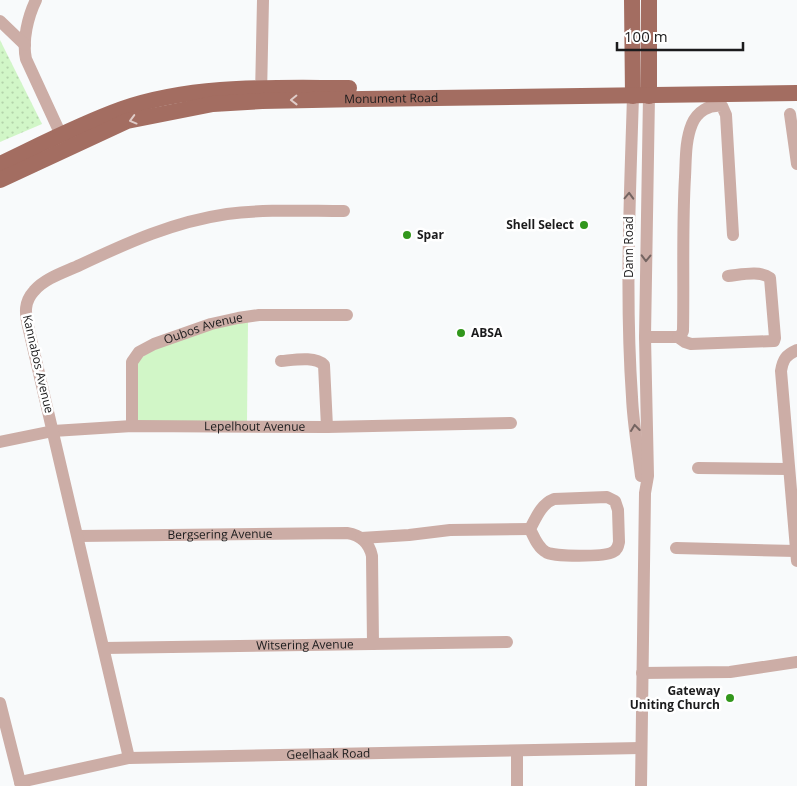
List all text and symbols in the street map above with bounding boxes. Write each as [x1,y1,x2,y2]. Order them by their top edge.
scale bar [617,20,743,52]
text: 100 m [624,26,668,46]
street label: Monument Road [344,89,438,107]
one-way arrow [290,95,298,105]
one-way arrow [130,115,138,125]
one-way arrow [624,191,635,199]
place label: Shell Select [506,216,574,233]
street label: Dann Road [620,216,637,278]
marker: Shell Select [578,219,590,231]
place label: Spar [417,226,444,243]
marker: Spar [401,229,413,241]
one-way arrow [641,255,651,263]
street label: Oubos Avenue [161,308,244,348]
street label: Kannabos Avenue [19,313,58,415]
place label: ABSA [471,324,503,341]
marker: ABSA [455,327,467,339]
street label: Lepelhout Avenue [204,417,306,435]
one-way arrow [630,423,641,431]
street label: Bergsering Avenue [167,525,273,543]
street label: Witsering Avenue [256,635,354,654]
place label: Gateway Uniting Church [630,682,720,713]
marker: Gateway Uniting Church [724,692,736,704]
street label: Geelhaak Road [286,744,371,763]

